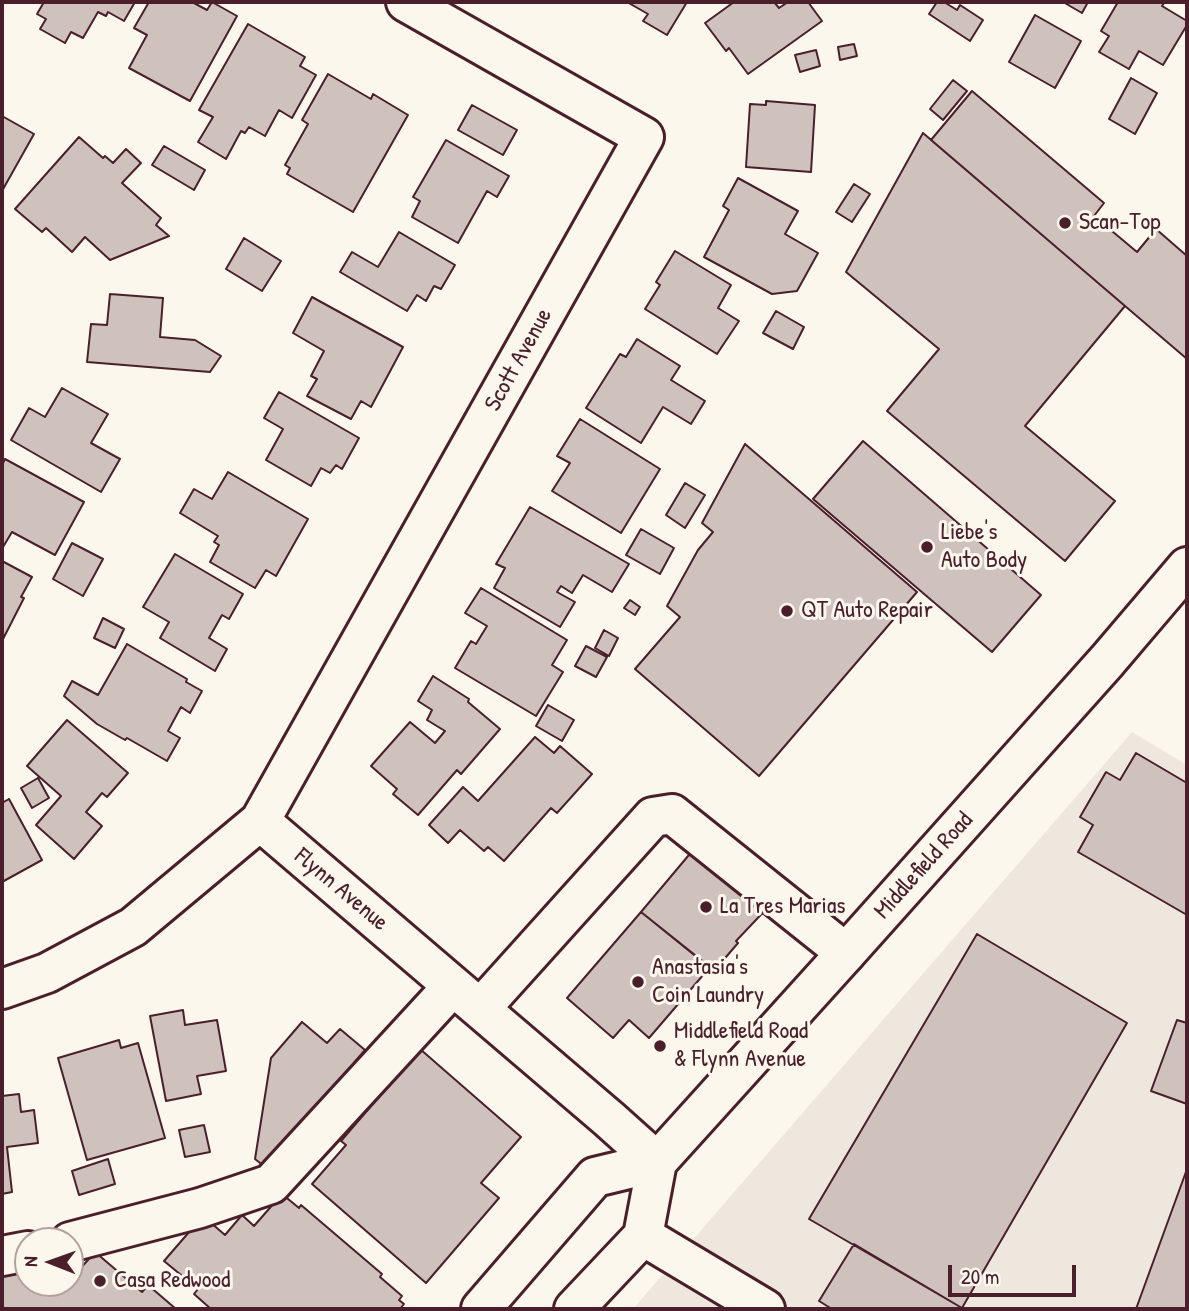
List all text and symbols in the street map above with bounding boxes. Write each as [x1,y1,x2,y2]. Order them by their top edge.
place label: Scan-Top [1079,209,1160,237]
marker: Scan-Top [1057,215,1073,231]
street label: Scott Avenue [479,304,559,416]
place label: Liebe's Auto Body [941,519,1027,575]
marker: Liebe's Auto Body [919,539,935,555]
place label: QT Auto Repair [801,597,933,625]
marker: QT Auto Repair [779,603,795,619]
street label: Middlefield Road [868,807,980,925]
street label: Flynn Avenue [288,842,394,938]
place label: La Tres Marias [720,893,846,921]
marker: La Tres Marias [698,899,714,915]
place label: Anastasia's Coin Laundry [652,954,764,1010]
marker: Anastasia's Coin Laundry [630,974,646,990]
place label: Middlefield Road & Flynn Avenue [674,1018,808,1074]
marker: Middlefield Road & Flynn Avenue [652,1038,668,1054]
north arrow [14,1227,84,1297]
scale bar [951,1252,1079,1296]
text: N [17,1256,43,1267]
text: 20 m [961,1262,999,1291]
place label: Casa Redwood [114,1267,230,1295]
marker: Casa Redwood [92,1273,108,1289]

